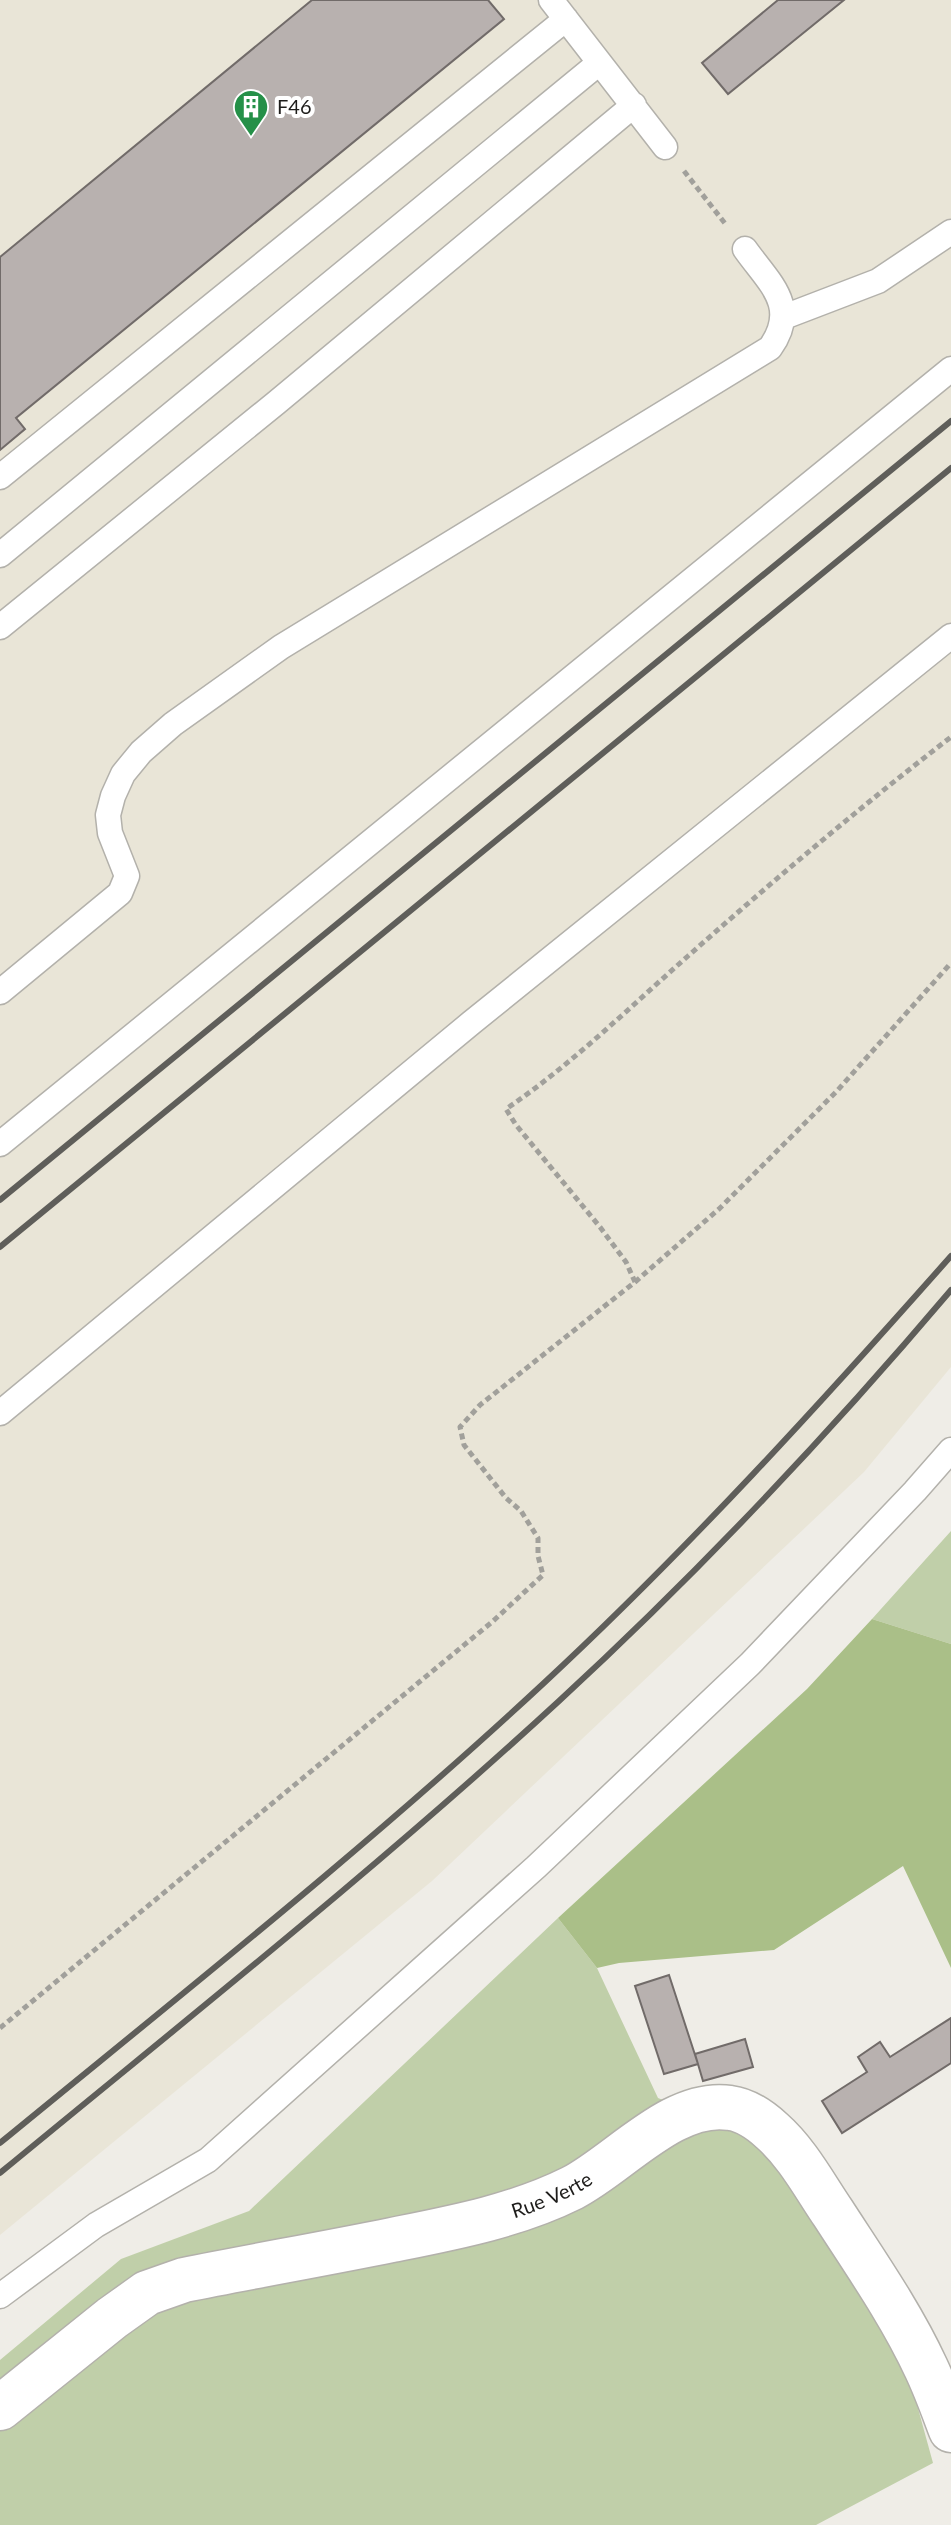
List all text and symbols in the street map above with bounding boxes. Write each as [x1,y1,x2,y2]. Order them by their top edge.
building icon: F46 [232,88,270,138]
place label: F46 [277,94,312,118]
street label: Rue Verte [508,2166,596,2222]

